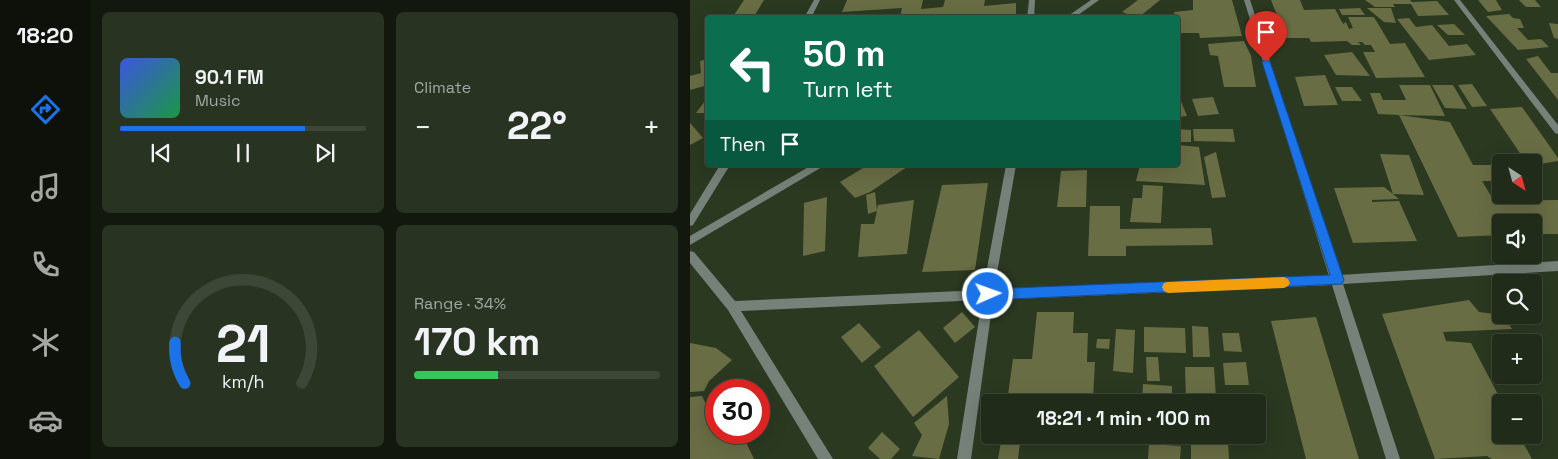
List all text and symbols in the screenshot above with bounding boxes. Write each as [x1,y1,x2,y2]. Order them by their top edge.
pin [1245,11,1287,62]
icon: arrive [1252,18,1280,46]
text: 18:20 [16,21,74,49]
text: 50 m [803,32,885,76]
icon: left [720,35,785,100]
text: 90.1 FM [195,65,264,90]
text: Turn left [803,75,893,103]
text: Climate [414,77,471,98]
text: Music [195,90,241,111]
icon: directions [28,92,63,127]
text: 22° [507,102,567,150]
text: − [414,109,431,145]
text: + [643,109,660,145]
icon: arrive [776,130,804,158]
text: Then [720,132,766,157]
icon: previous [147,139,175,167]
icon: pause [229,139,257,167]
icon: next [311,139,339,167]
north arrow [1492,154,1542,204]
map controls [1492,154,1542,444]
icon: music [28,170,63,205]
button: sound [1492,214,1542,264]
icon: phone [28,247,63,282]
position arrow [961,267,1013,319]
button: search [1492,274,1542,324]
text: Range · 34% [414,293,506,314]
text: 21 [216,311,270,377]
text: 170 km [414,318,540,366]
icon: climate [28,325,63,360]
button: + [1492,334,1542,384]
text: km/h [222,370,264,393]
speed limit sign: 30 [705,379,770,444]
button: − [1492,394,1542,444]
icon: car [28,403,63,438]
text: 18:21 · 1 min · 100 m [1037,406,1210,431]

